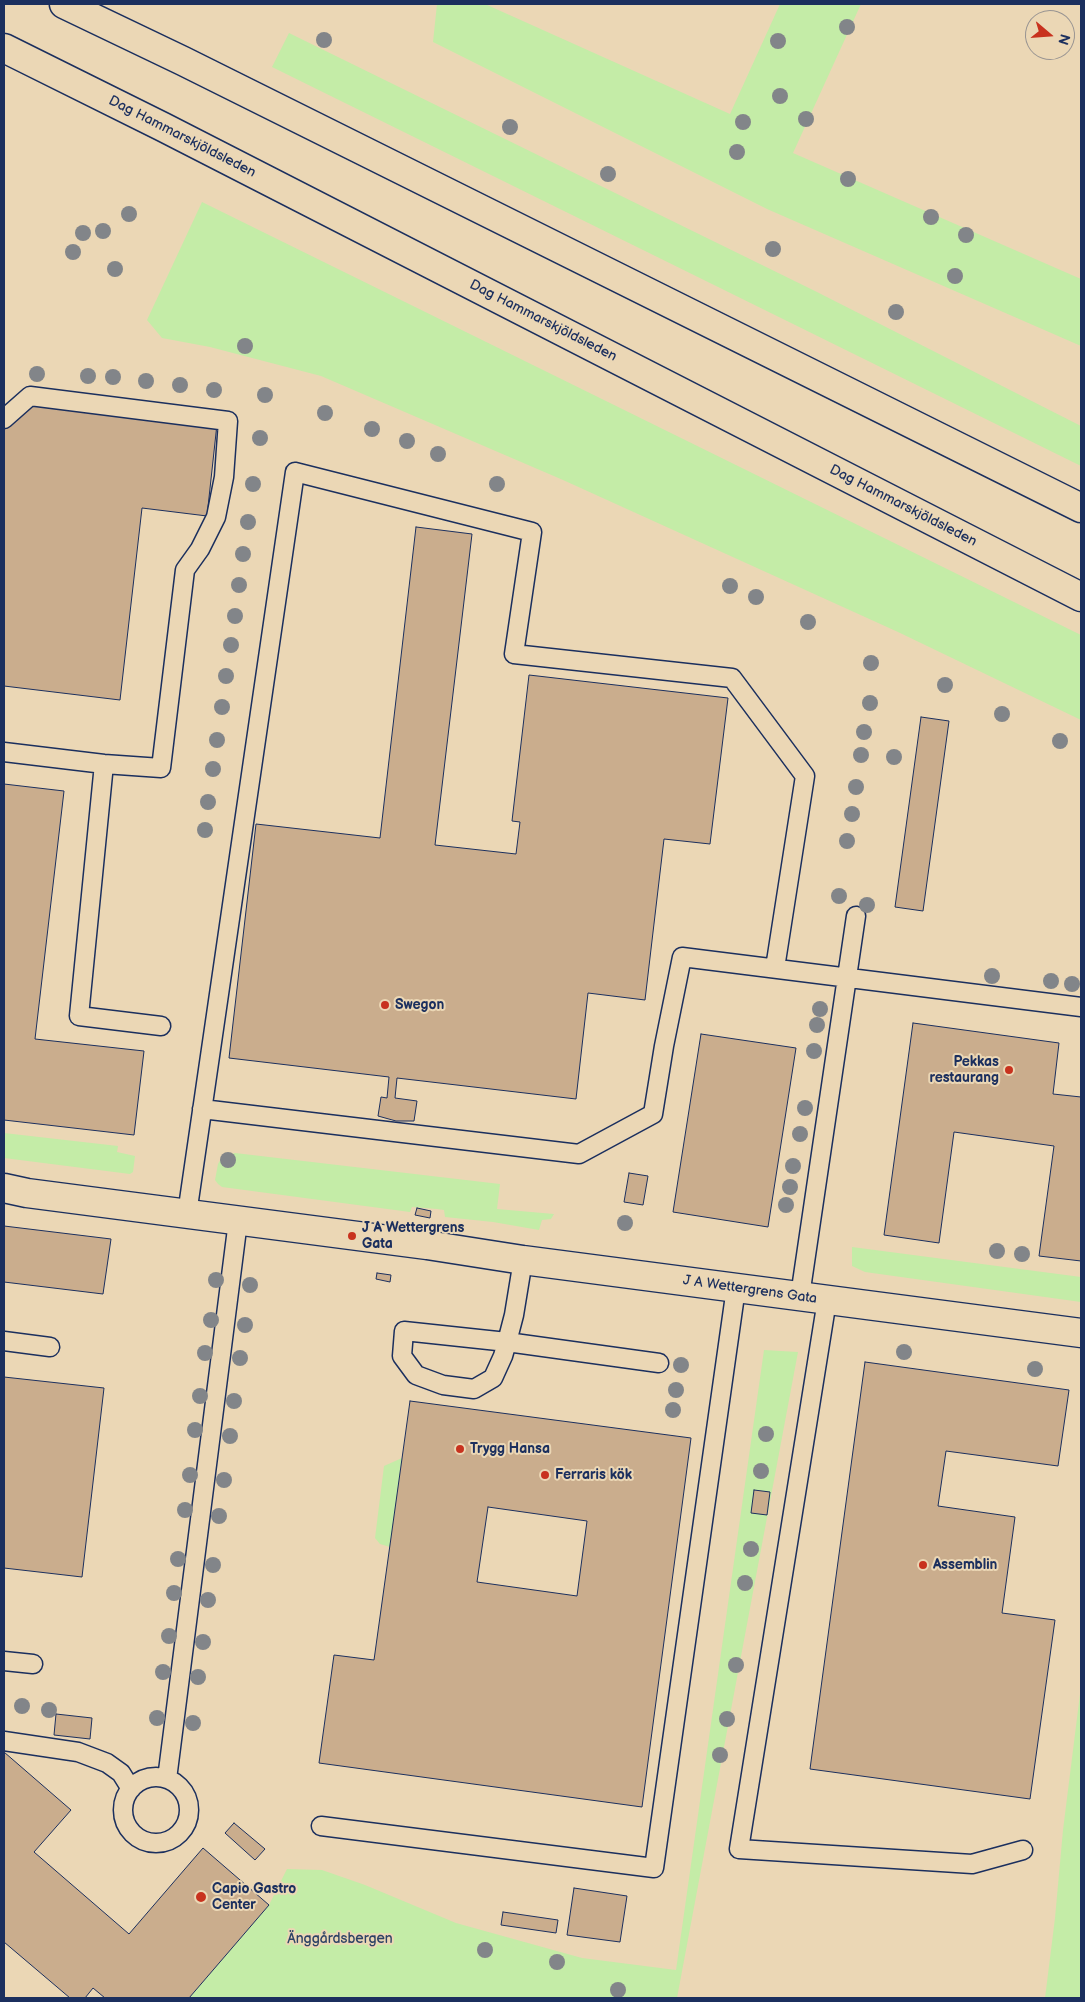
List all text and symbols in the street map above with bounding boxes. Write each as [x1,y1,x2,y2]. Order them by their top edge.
north arrow [1025,10,1075,60]
text: N [1054,32,1074,47]
street label: Dag Hammarskjöldsleden [106,93,258,181]
street label: Dag Hammarskjöldsleden [467,277,619,365]
street label: Dag Hammarskjöldsleden [827,462,979,550]
place label: Swegon [395,997,444,1013]
marker: Swegon [379,999,391,1011]
place label: Pekkas restaurang [929,1054,999,1086]
marker: Pekkas restaurang [1003,1064,1015,1076]
place label: J A Wettergrens Gata [362,1220,464,1252]
marker: J A Wettergrens Gata [346,1230,358,1242]
street label: J A Wettergrens Gata [682,1272,818,1308]
place label: Trygg Hansa [470,1441,550,1457]
marker: Trygg Hansa [454,1443,466,1455]
place label: Ferraris kök [555,1467,632,1483]
marker: Ferraris kök [539,1469,551,1481]
place label: Assemblin [933,1557,997,1573]
marker: Assemblin [917,1559,929,1571]
place label: Capio Gastro Center [212,1881,296,1914]
marker: Capio Gastro Center [194,1890,208,1904]
park label: Änggårdsbergen [287,1931,393,1947]

